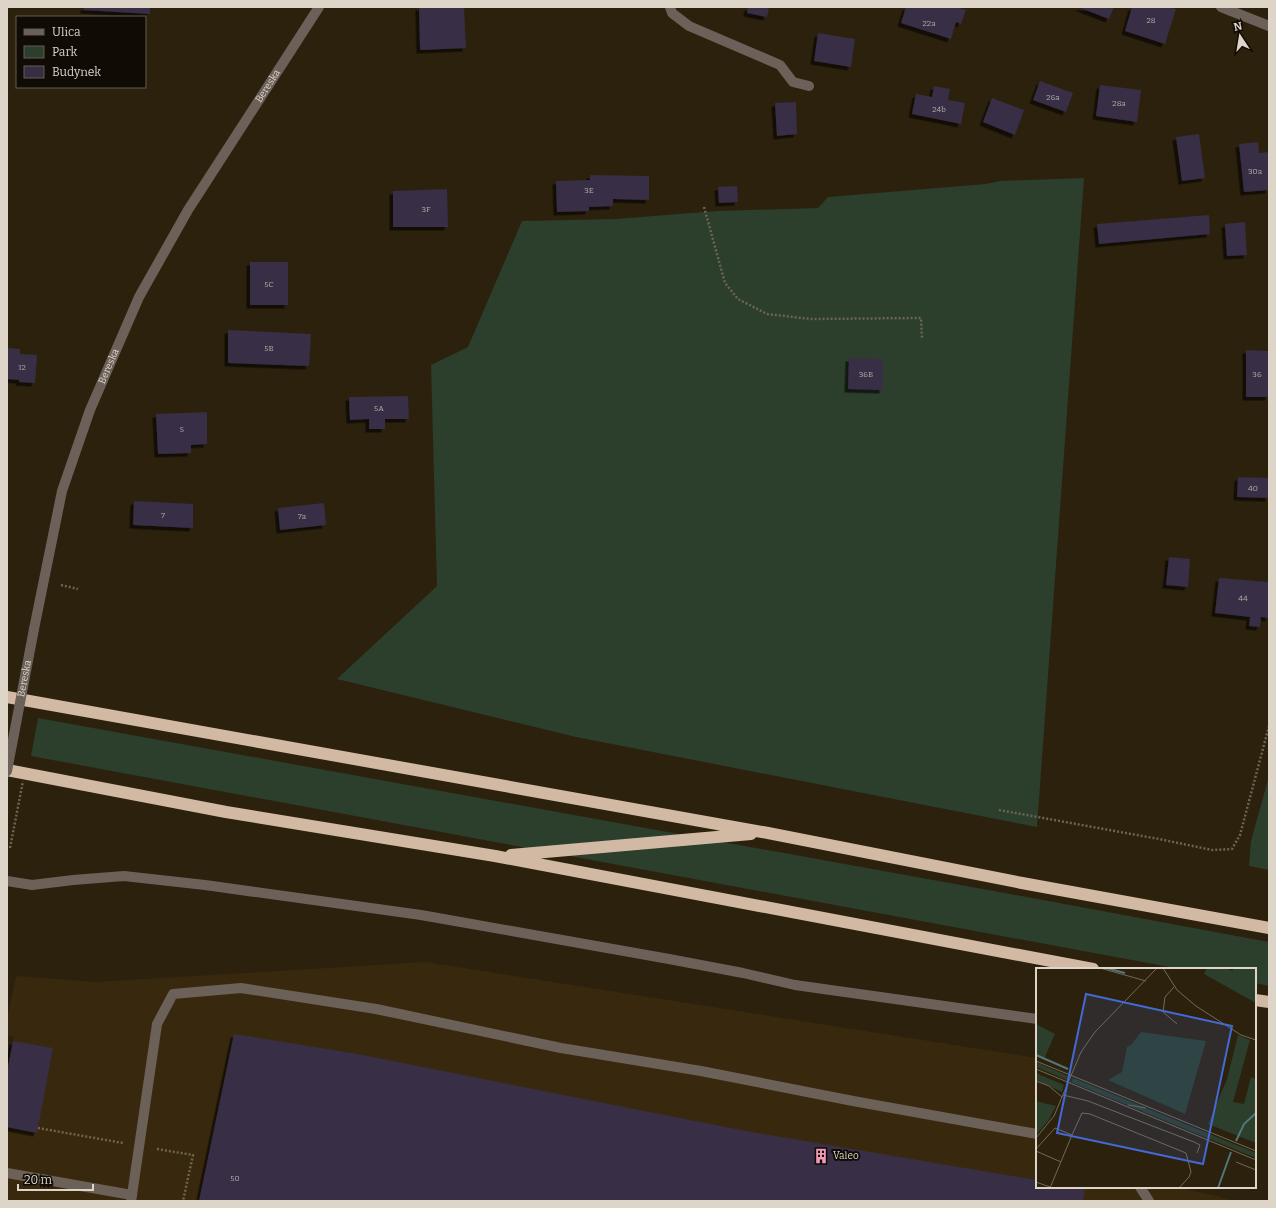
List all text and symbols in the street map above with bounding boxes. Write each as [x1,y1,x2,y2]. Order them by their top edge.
legend [16,16,146,88]
house number: 28 [1146,16,1156,25]
north arrow [1220,16,1260,56]
house number: 22a [922,19,936,28]
text: N [1233,19,1244,34]
text: Ulica [52,25,81,39]
text: Park [52,45,78,59]
text: Budynek [52,65,101,79]
street label: Bereska [253,67,283,105]
house number: 26a [1046,93,1060,102]
house number: 28a [1112,99,1126,108]
house number: 24b [932,105,946,114]
house number: 30a [1248,167,1263,176]
house number: 3E [584,186,594,195]
house number: 3F [422,205,431,214]
house number: 5C [264,280,274,289]
house number: 5B [264,344,274,353]
street label: Bereska [96,347,122,386]
house number: 12 [18,363,26,372]
house number: 36B [859,370,873,379]
house number: 36 [1252,370,1262,379]
house number: 5A [374,404,384,413]
house number: 5 [180,425,184,434]
house number: 40 [1248,484,1258,493]
house number: 7 [161,511,165,520]
house number: 7a [298,512,307,521]
house number: 44 [1238,594,1248,603]
street label: Bereska [15,659,34,698]
inset map [1036,968,1256,1188]
building icon: Valeo [812,1147,830,1165]
place label: Valeo [833,1150,859,1162]
scale bar [18,1166,93,1192]
text: 20 m [24,1173,53,1187]
house number: 50 [230,1174,240,1183]

